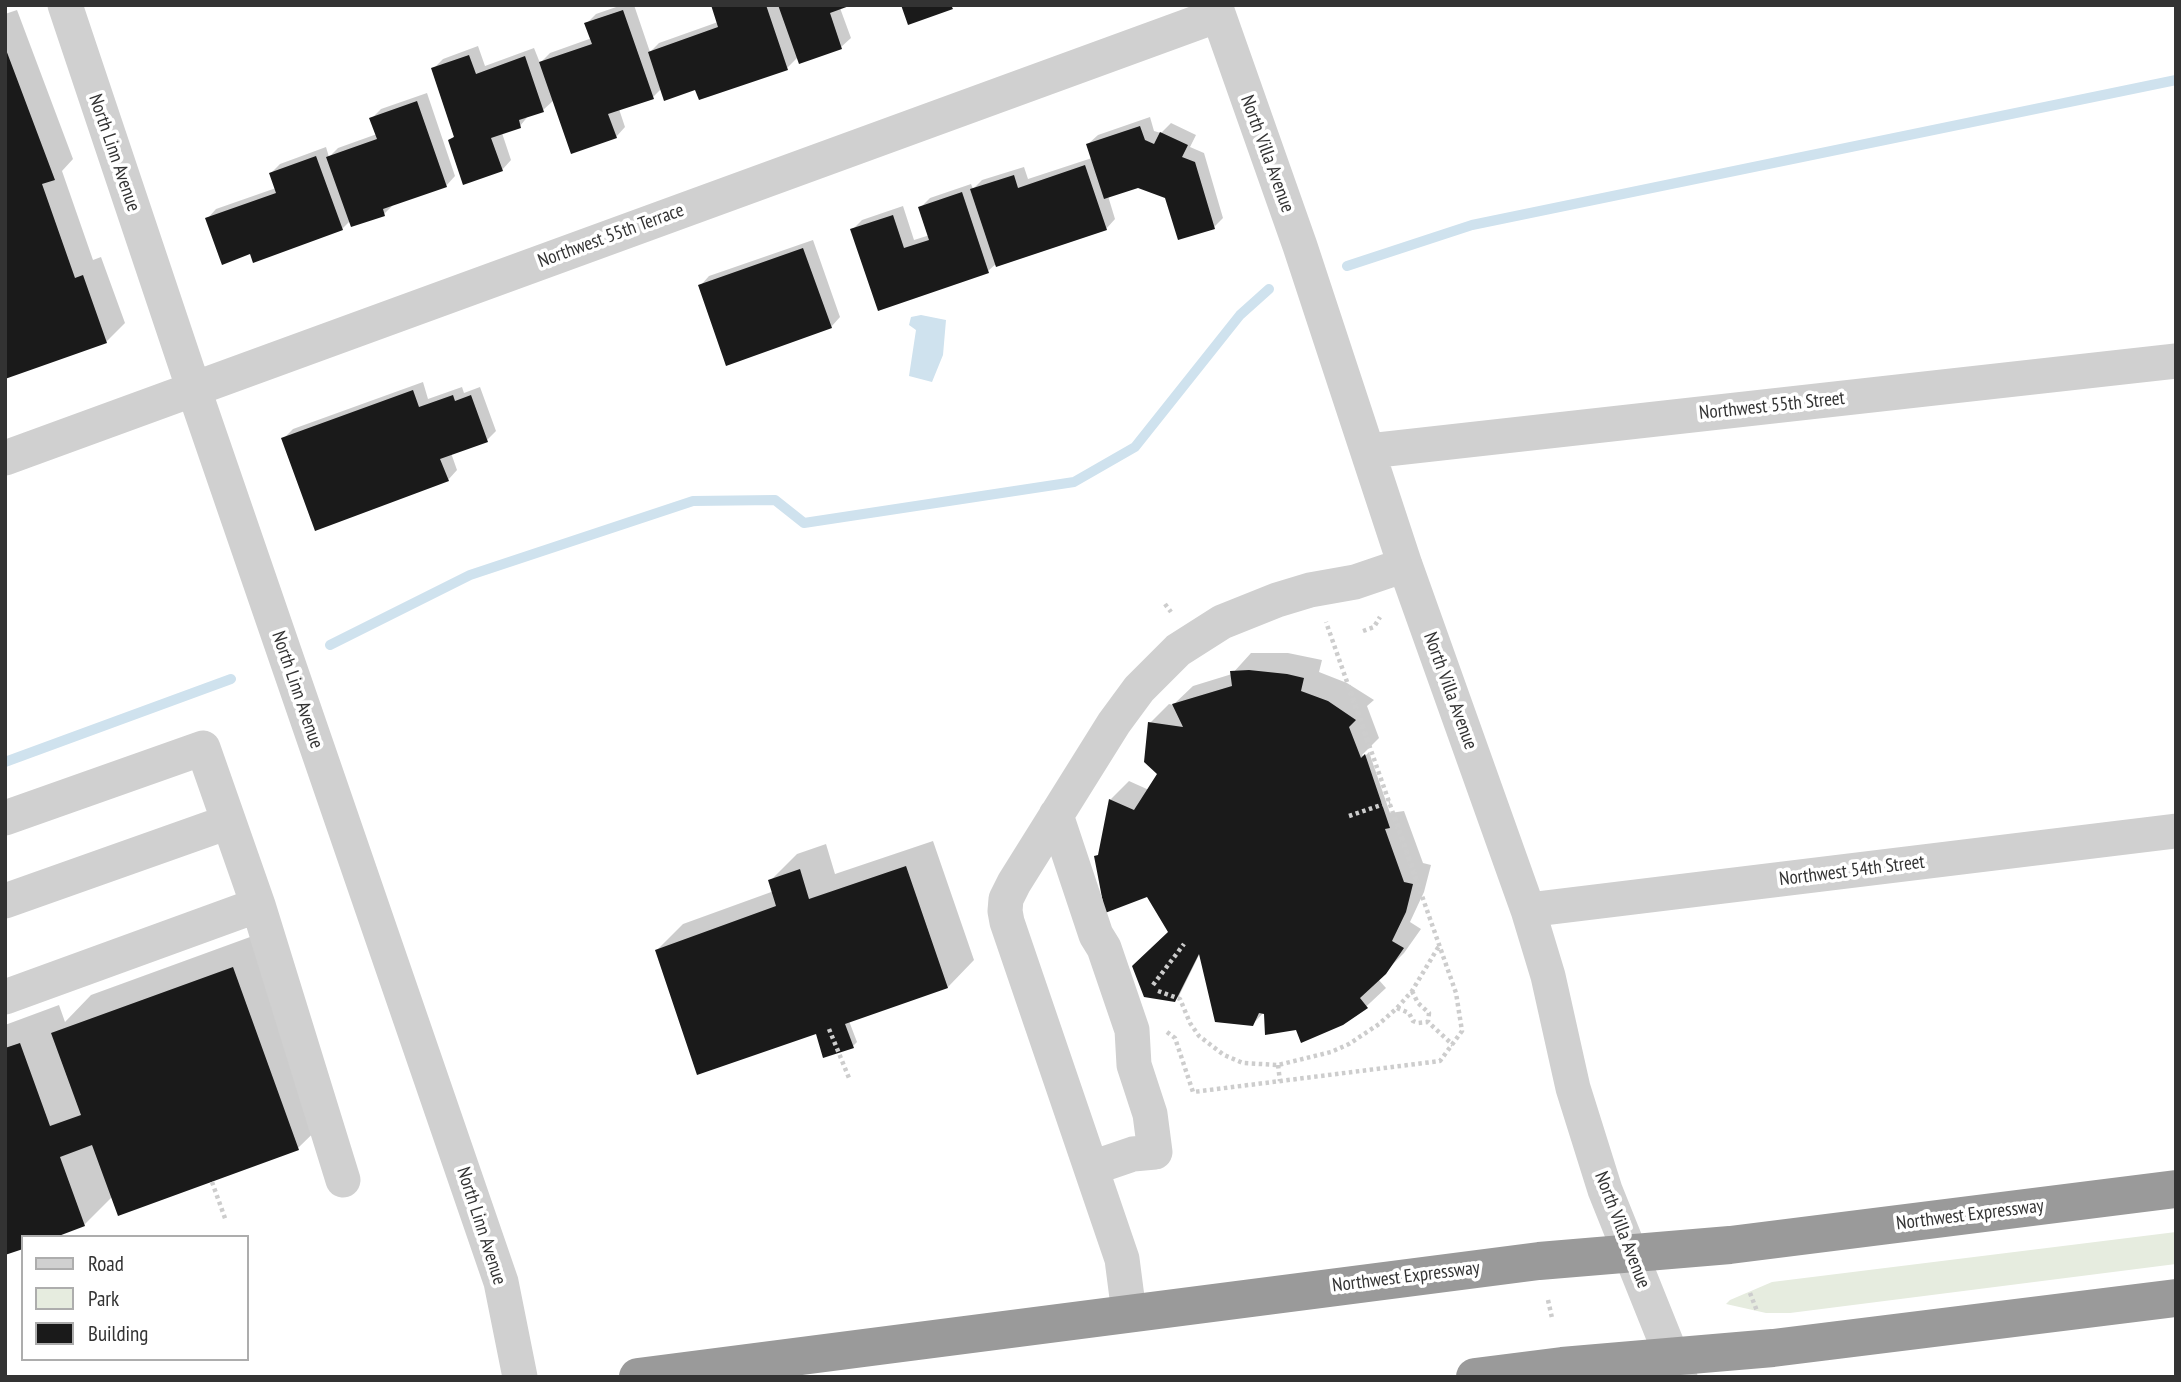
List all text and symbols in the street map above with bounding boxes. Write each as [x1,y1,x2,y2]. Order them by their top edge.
street label: North Linn Avenue [83,91,145,215]
street label: North Villa Avenue [1235,92,1299,216]
street label: Northwest 55th Terrace [535,199,687,273]
street label: Northwest 55th Street [1698,387,1846,425]
street label: North Linn Avenue [266,628,328,752]
street label: North Villa Avenue [1418,629,1482,753]
street label: Northwest 54th Street [1778,851,1926,891]
street label: North Linn Avenue [451,1164,511,1288]
street label: North Villa Avenue [1589,1168,1655,1292]
street label: Northwest Expressway [1895,1195,2045,1235]
legend [21,1235,248,1361]
text: Road [88,1250,124,1277]
street label: Northwest Expressway [1331,1257,1481,1297]
text: Park [88,1285,119,1312]
text: Building [88,1320,148,1347]

